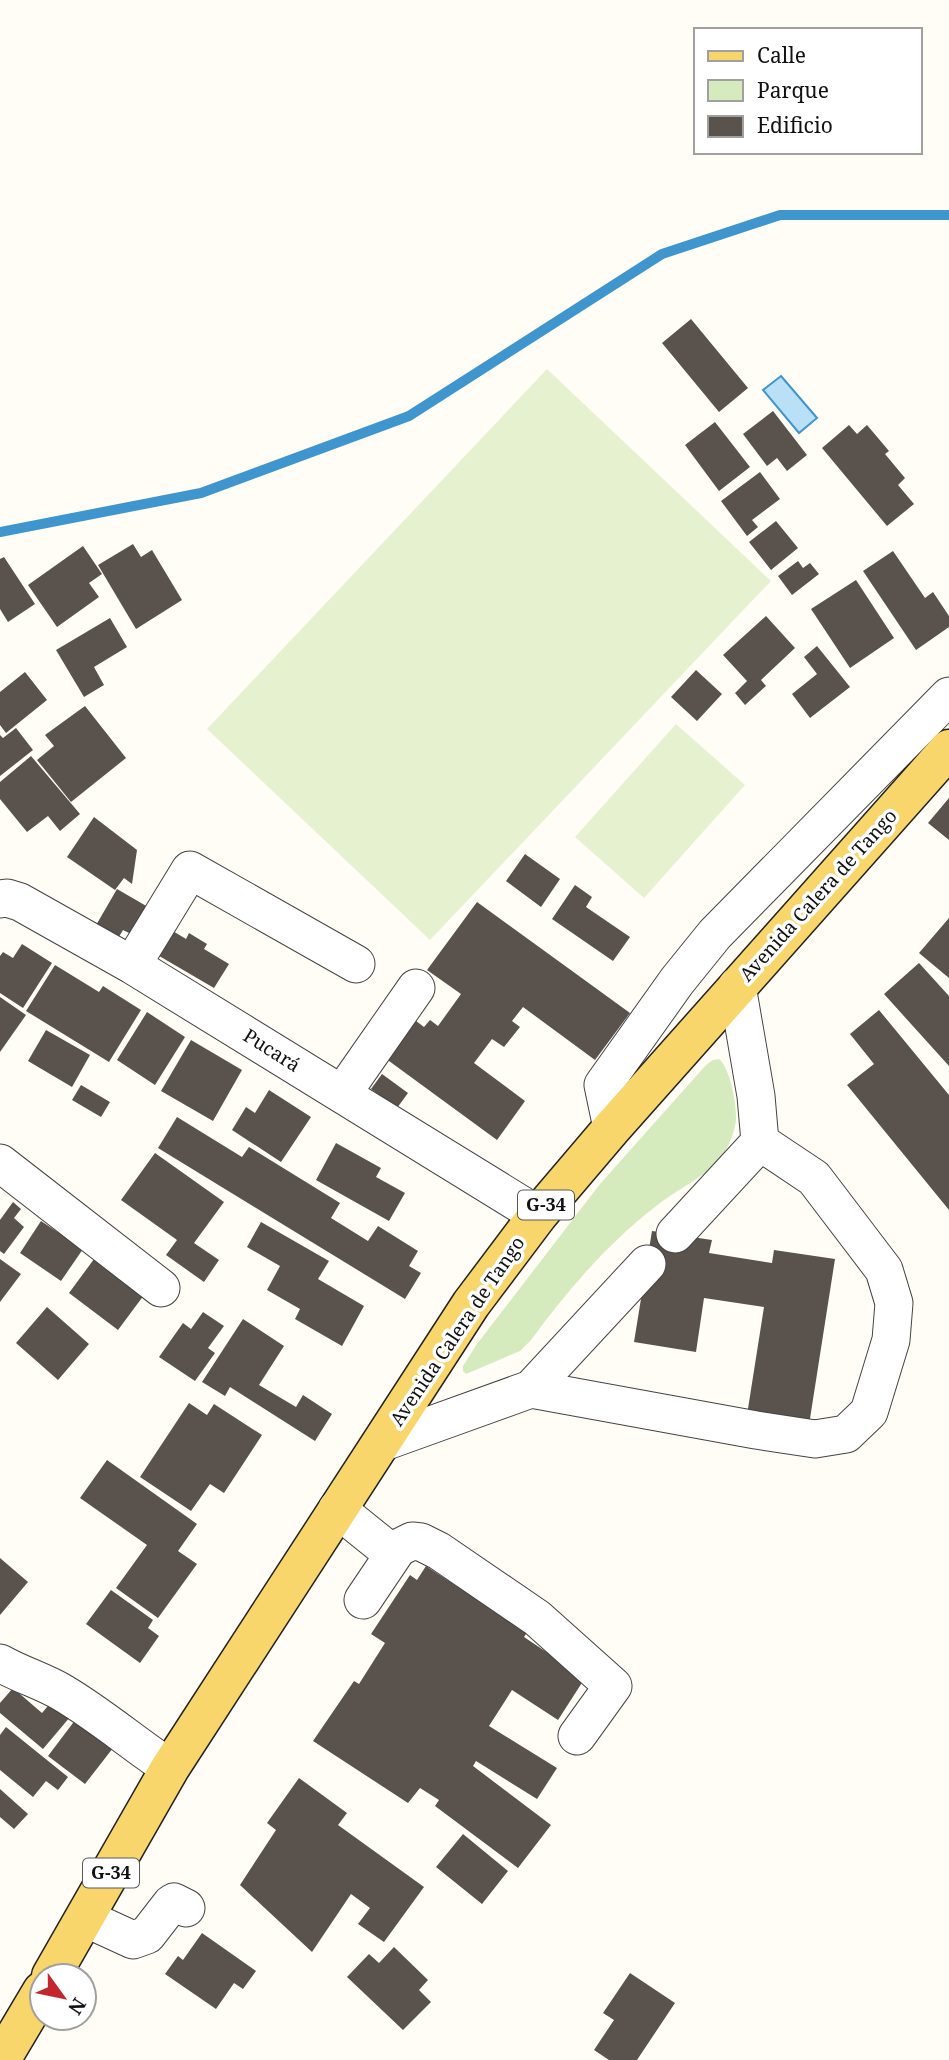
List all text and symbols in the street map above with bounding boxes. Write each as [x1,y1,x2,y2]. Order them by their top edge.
legend [694,28,921,154]
text: Calle [757,41,806,69]
text: Parque [757,76,829,104]
text: Edificio [757,111,833,139]
street label: Avenida Calera de Tango [734,803,902,987]
street label: Pucará [238,1022,306,1078]
road number: G-34 [518,1190,574,1220]
street label: Avenida Calera de Tango [384,1231,530,1431]
road number: G-34 [83,1858,139,1887]
north arrow [28,1962,98,2032]
text: N [62,1993,92,2020]

